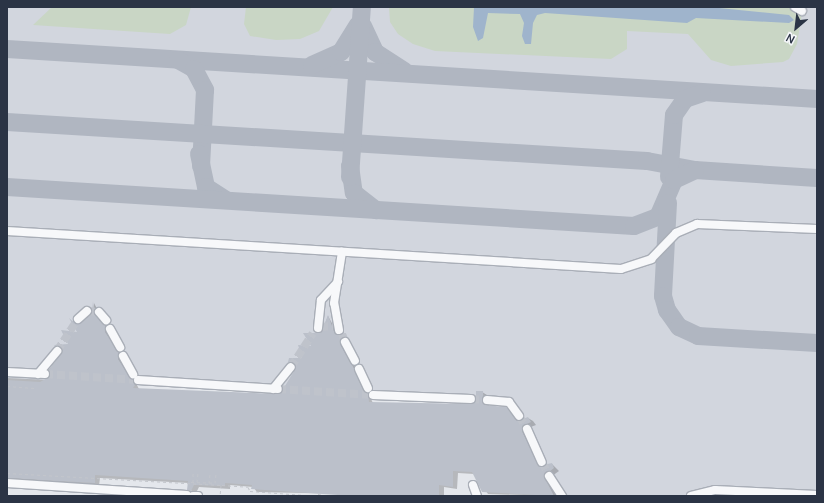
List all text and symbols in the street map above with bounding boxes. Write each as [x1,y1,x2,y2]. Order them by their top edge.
north arrow [776,8,816,48]
text: N [783,31,797,48]

